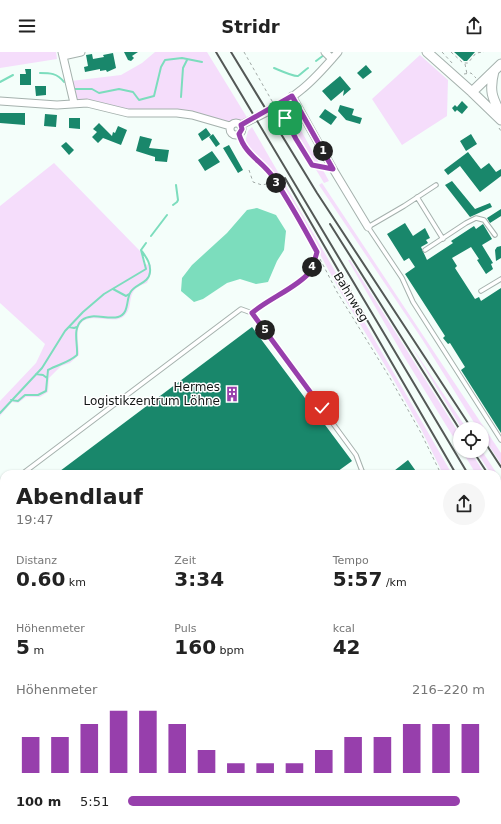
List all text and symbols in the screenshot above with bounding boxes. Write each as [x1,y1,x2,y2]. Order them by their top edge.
icon: menu [16,15,38,37]
icon: share [463,15,485,37]
text: Stridr [221,16,280,37]
pin [268,101,302,135]
icon: arrive [274,107,296,129]
pin: 1 [313,141,333,161]
text: 1 [319,144,327,157]
pin: 3 [266,173,286,193]
text: 3 [272,176,280,189]
pin: 4 [302,257,322,277]
text: 4 [308,260,316,273]
street label: Bahnweg [331,270,371,324]
pin: 5 [255,320,275,340]
text: 5 [261,323,269,336]
place label: Hermes Logistikzentrum Löhne [84,380,220,408]
building icon: Hermes Logistikzentrum Löhne [223,385,241,403]
pin [305,391,339,425]
icon: check [311,397,333,419]
map controls [453,422,489,458]
button: locate [453,422,489,458]
button: share [443,483,485,525]
text: Abendlauf [16,484,143,509]
text: 19:47 [16,512,53,527]
text: Distanz [16,554,57,567]
text: Zeit [174,554,196,567]
text: Tempo [333,554,369,567]
text: 0.60 [16,567,65,591]
text: 3:34 [174,567,224,591]
text: 5:57 [333,567,382,591]
text: km [65,576,86,589]
text: /km [382,576,407,589]
text: Höhenmeter [16,622,85,635]
text: Puls [174,622,197,635]
text: kcal [333,622,355,635]
text: 5 [16,635,30,659]
text: 160 [174,635,216,659]
text: 42 [333,635,361,659]
text: m [30,644,44,657]
text: bpm [216,644,244,657]
text: Höhenmeter [16,682,97,697]
text: 216–220 m [412,682,485,697]
text: 100 m [16,794,61,809]
text: 5:51 [80,794,109,809]

